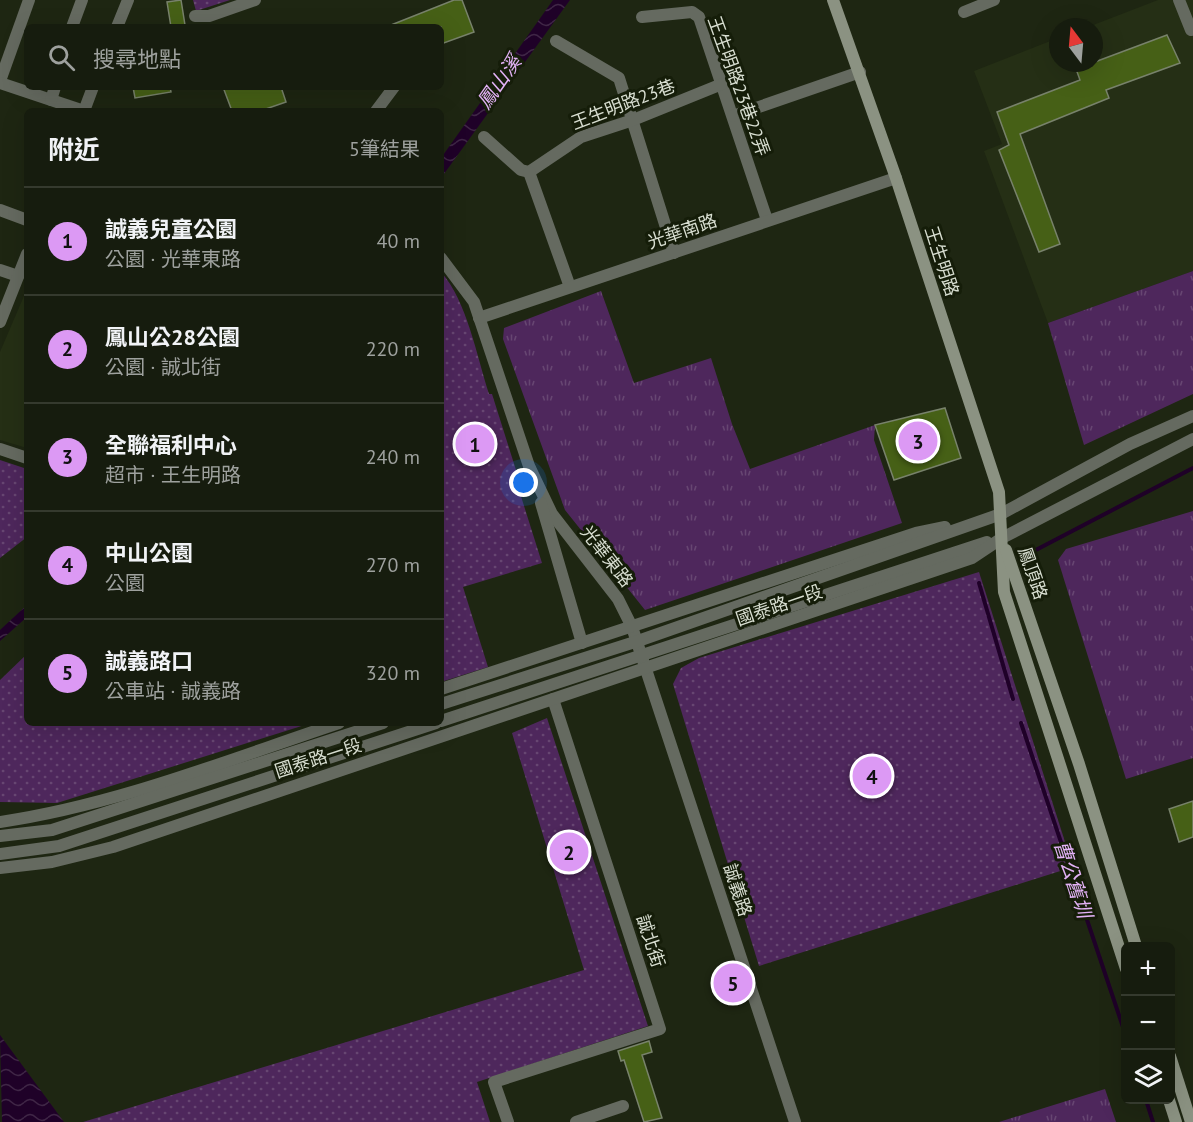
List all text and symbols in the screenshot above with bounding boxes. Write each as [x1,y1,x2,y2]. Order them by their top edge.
street label: 王生明路23巷22弄 [703,13,775,159]
north arrow [1049,18,1103,72]
search box [24,24,444,90]
icon: search [45,41,78,74]
text: 搜尋地點 [93,45,181,73]
water label: 鳳山溪 [471,48,529,114]
street label: 王生明路23巷 [568,74,678,134]
text: 附近 [48,133,100,166]
text: 5筆結果 [349,136,420,162]
street label: 光華南路 [644,208,720,254]
text: 誠義兒童公園 [105,215,237,243]
street label: 王生明路 [920,223,964,299]
text: 1 [62,228,73,254]
text: 40 m [377,228,420,254]
text: 公園 · 光華東路 [105,246,241,272]
text: 鳳山公28公園 [105,323,240,351]
text: 2 [62,336,73,362]
text: 220 m [366,336,420,362]
text: 公園 · 誠北街 [105,354,221,380]
pin: 3 [898,418,938,464]
pin: 1 [456,422,494,466]
text: 全聯福利中心 [105,431,237,459]
text: 3 [62,444,73,470]
text: 240 m [366,444,420,470]
text: 超市 · 王生明路 [105,462,241,488]
your location [509,468,538,497]
street label: 光華東路 [576,521,638,591]
text: 中山公園 [105,539,193,567]
street label: 鳳頂路 [1013,544,1053,602]
text: 4 [62,552,73,578]
text: 270 m [366,552,420,578]
text: 公園 [105,570,145,596]
street label: 國泰路一段 [733,579,825,631]
text: 誠義路口 [105,647,193,675]
text: 5 [62,660,73,686]
text: 320 m [366,660,420,686]
text: 公車站 · 誠義路 [105,678,241,704]
street label: 國泰路一段 [272,733,364,783]
pin: 4 [852,754,892,798]
pin: 2 [550,830,588,874]
water label: 曹公舊圳 [1048,837,1099,924]
street label: 誠義路 [719,861,757,919]
street label: 誠北街 [632,912,670,970]
map controls [1121,942,1175,1104]
button: + [1121,942,1175,996]
pin: 5 [714,960,752,1006]
button: − [1121,996,1175,1050]
button: layers [1121,1050,1175,1104]

